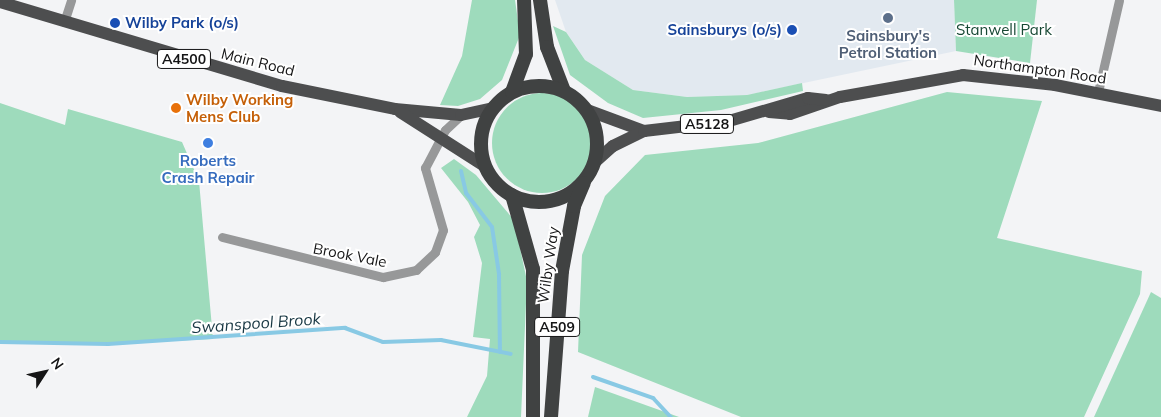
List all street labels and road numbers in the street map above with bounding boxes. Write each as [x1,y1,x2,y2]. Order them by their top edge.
street label: Main Road [219,44,297,80]
road number: A4500 [156,48,212,70]
street label: Northampton Road [972,51,1108,87]
road number: A5128 [680,112,734,136]
street label: Wilby Way [534,225,562,305]
street label: Brook Vale [312,239,388,271]
road number: A509 [533,316,581,338]

